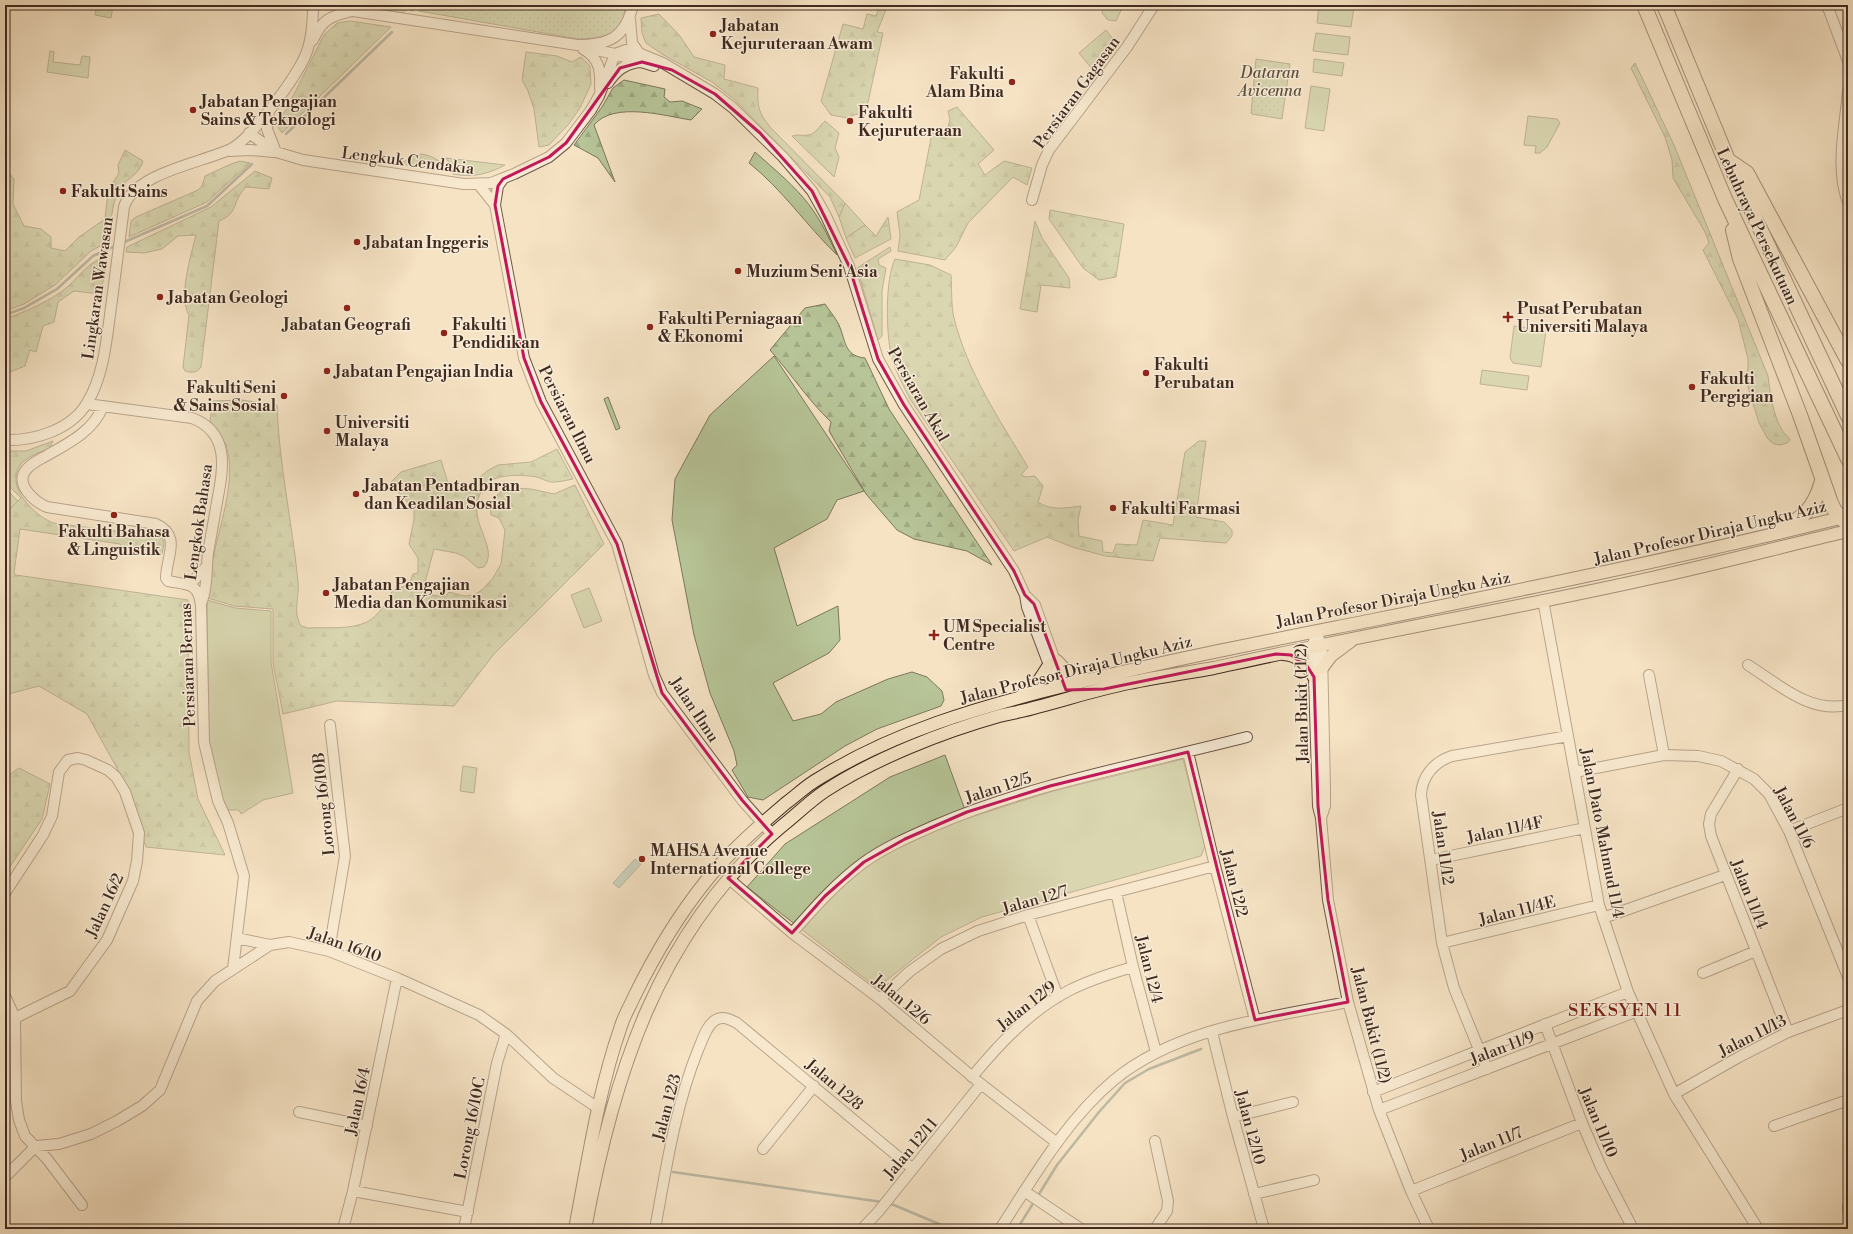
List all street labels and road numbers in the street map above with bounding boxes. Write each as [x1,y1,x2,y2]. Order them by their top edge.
street label: Persiaran Gagasan [1029,32,1125,153]
street label: Lengkuk Cendakia [340,143,476,179]
street label: Lebuhraya Persekutuan [1712,145,1802,308]
street label: Lingkaran Wawasan [78,215,118,361]
street label: Persiaran Akal [883,344,953,446]
street label: Persiaran Ilmu [534,362,600,467]
street label: Lengkok Bahasa [181,462,217,582]
street label: Jalan Profesor Diraja Ungku Aziz [1591,496,1828,570]
street label: Jalan Profesor Diraja Ungku Aziz [1273,567,1512,633]
street label: Persiaran Bernas [176,603,200,727]
street label: Jalan Profesor Diraja Ungku Aziz [957,631,1194,709]
street label: Jalan Bukit (11/2) [1291,643,1313,764]
street label: Jalan Ilmu [664,672,723,746]
street label: Jalan Dato Mahmud 11/4 [1576,745,1628,920]
street label: Lorong 16/10B [309,751,339,857]
street label: Jalan 12/5 [962,768,1034,808]
street label: Jalan 11/6 [1769,782,1819,852]
street label: Jalan 11/12 [1428,809,1458,886]
street label: Jalan 11/4F [1464,812,1545,848]
street label: Jalan 12/2 [1216,846,1252,919]
street label: Jalan 11/14 [1726,856,1772,933]
street label: Jalan 16/2 [81,870,128,942]
street label: Jalan 12/7 [999,881,1071,919]
street label: Jalan 11/4E [1476,892,1558,930]
street label: Jalan 16/10 [304,923,384,967]
street label: Jalan 12/4 [1131,932,1167,1006]
street label: Jalan Bukit (11/2) [1347,964,1395,1086]
street label: Jalan 12/6 [867,969,935,1030]
street label: Jalan 12/9 [992,976,1060,1036]
street label: Jalan 11/13 [1714,1010,1790,1062]
street label: Jalan 11/9 [1466,1026,1538,1070]
street label: Jalan 12/8 [800,1054,868,1115]
street label: Jalan 16/4 [341,1065,375,1138]
street label: Jalan 12/3 [648,1071,686,1144]
street label: Lorong 16/10C [450,1075,490,1181]
street label: Jalan 11/10 [1574,1083,1622,1161]
street label: Jalan 12/10 [1230,1087,1270,1167]
street label: Jalan 12/11 [879,1114,942,1184]
street label: Jalan 11/7 [1456,1122,1526,1166]

